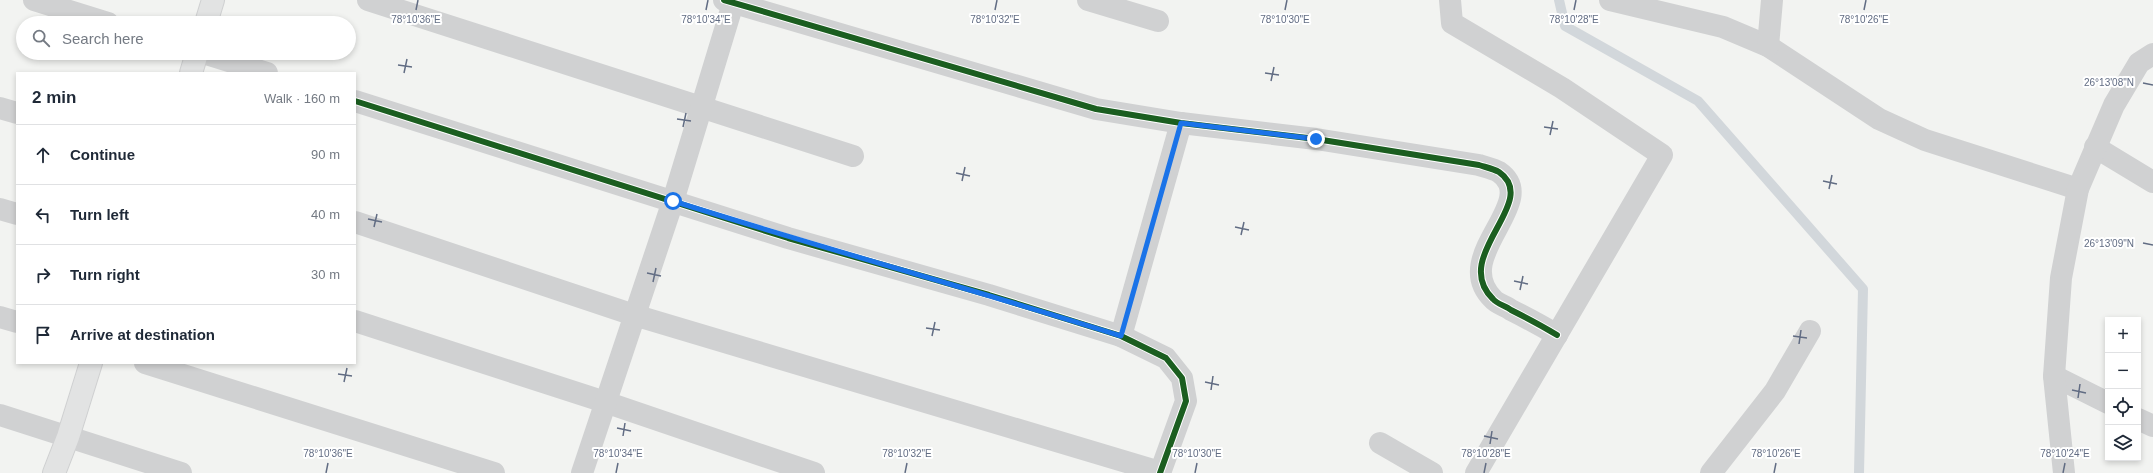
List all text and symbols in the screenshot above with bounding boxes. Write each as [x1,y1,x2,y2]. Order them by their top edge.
text: 78°10'36"E [391,14,441,25]
text: 78°10'34"E [681,14,731,25]
text: 78°10'32"E [970,14,1020,25]
text: 78°10'30"E [1260,14,1310,25]
text: 78°10'28"E [1549,14,1599,25]
text: 78°10'26"E [1839,14,1889,25]
search box [16,16,356,60]
icon: search [30,27,52,49]
text: Search here [62,30,144,47]
text: 26°13'08"N [2084,77,2134,88]
text: 2 min [32,88,76,107]
text: Walk · 160 m [264,91,340,106]
route end [1307,130,1325,148]
icon: ahead [32,144,54,166]
text: Continue [70,146,135,163]
text: 90 m [311,147,340,162]
route start [664,192,682,210]
icon: left [32,204,54,226]
text: Turn left [70,206,129,223]
text: 40 m [311,207,340,222]
text: 26°13'09"N [2084,238,2134,249]
icon: right [32,264,54,286]
text: Turn right [70,266,140,283]
text: 30 m [311,267,340,282]
map controls [2105,317,2141,461]
button: + [2105,317,2141,353]
icon: arrive [32,324,54,346]
text: Arrive at destination [70,326,215,343]
button: − [2105,353,2141,389]
button: locate [2105,389,2141,425]
button: layers [2105,425,2141,461]
text: 78°10'36"E [303,448,353,459]
text: 78°10'34"E [593,448,643,459]
text: 78°10'32"E [882,448,932,459]
text: 78°10'30"E [1172,448,1222,459]
text: 78°10'28"E [1461,448,1511,459]
text: 78°10'26"E [1751,448,1801,459]
text: 78°10'24"E [2040,448,2090,459]

